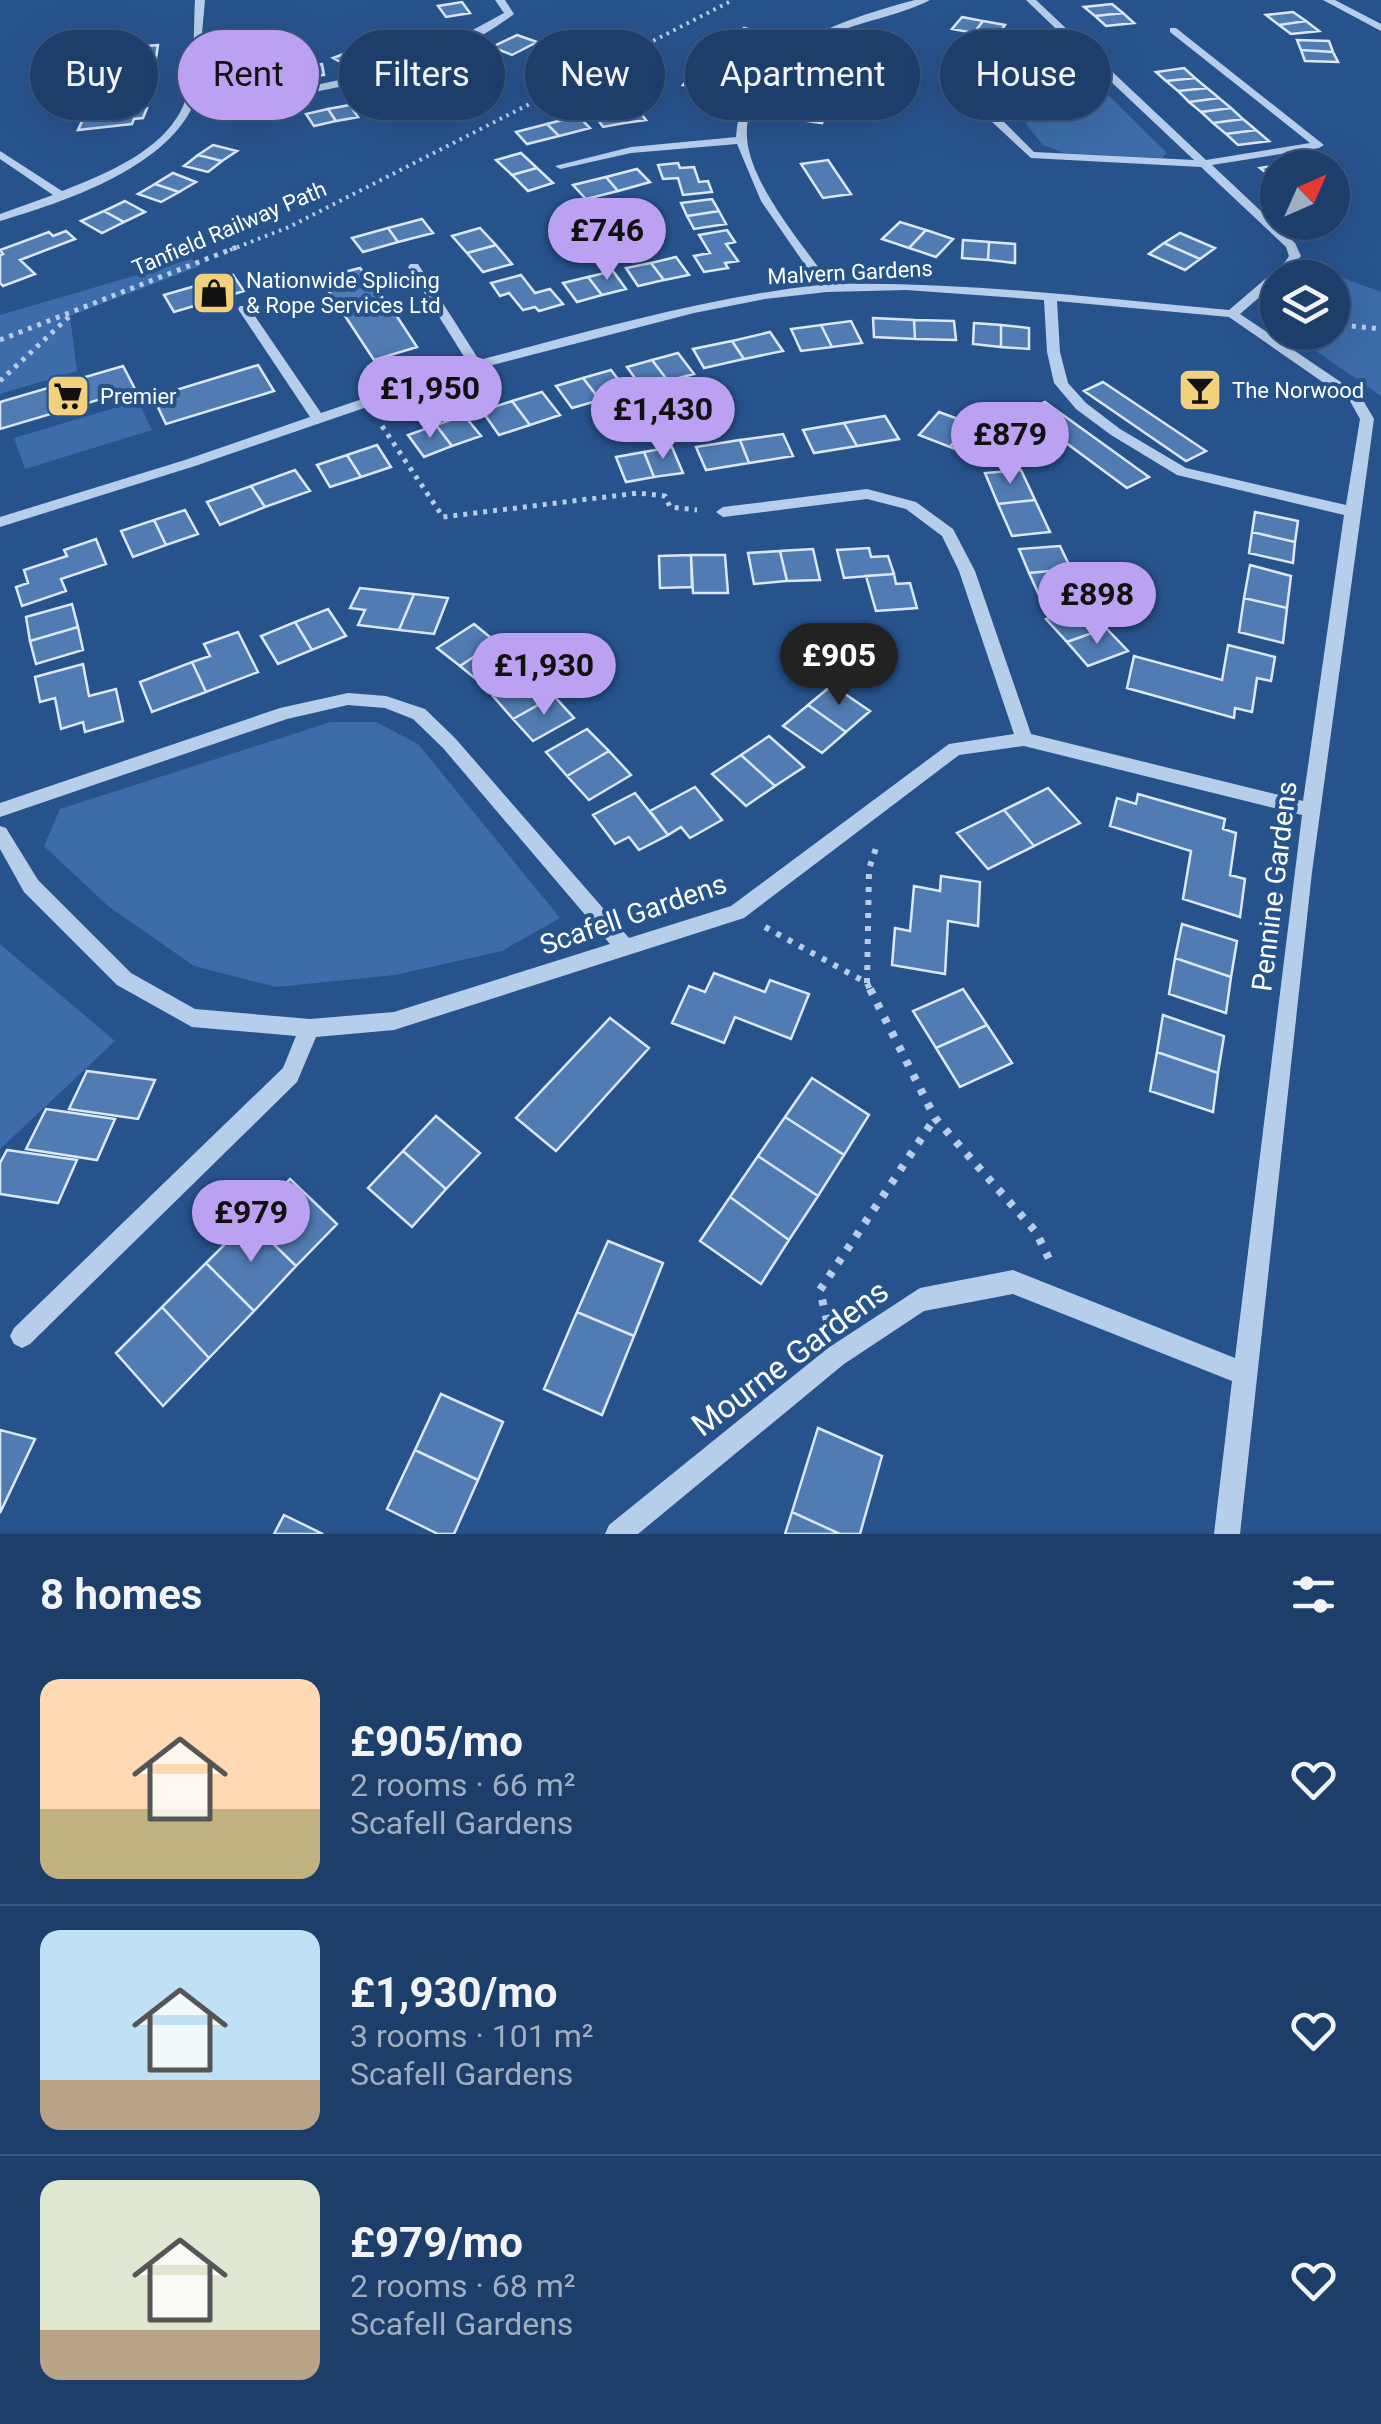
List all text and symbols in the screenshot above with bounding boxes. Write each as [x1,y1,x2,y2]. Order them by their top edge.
chip: Buy [30,30,158,120]
chip: Rent [178,30,319,120]
chip: Filters [339,30,505,120]
chip: New [525,30,665,120]
chip: Apartment [685,30,920,120]
chip: House [940,30,1111,120]
north arrow [1260,150,1350,240]
map controls [1260,150,1350,350]
street label: Tanfield Railway Path [128,176,330,281]
pin: £746 [548,198,666,283]
text: £746 [570,211,644,249]
street label: Malvern Gardens [767,256,933,289]
button: layers [1260,260,1350,350]
place label: Nationwide Splicing & Rope Services Ltd [246,268,441,318]
shop icon: Nationwide Splicing & Rope Services Ltd [191,270,237,316]
pin: £1,950 [349,356,511,441]
bar icon: The Norwood [1177,367,1223,413]
text: £1,950 [380,369,480,407]
supermarket icon: Premier [45,373,91,419]
pin: £1,430 [582,377,744,462]
place label: The Norwood [1232,378,1364,403]
place label: Premier [100,384,177,409]
text: £1,430 [613,390,713,428]
pin: £879 [951,402,1069,487]
text: £879 [973,415,1047,453]
pin: £898 [1038,562,1156,647]
text: £898 [1060,575,1134,613]
pin: £905 [780,623,898,708]
pin: £1,930 [463,633,625,718]
text: £905 [802,636,876,674]
text: £1,930 [494,646,594,684]
street label: Pennine Gardens [1245,779,1304,993]
street label: Scafell Gardens [535,867,731,962]
pin: £979 [192,1180,310,1265]
text: £979 [214,1193,288,1231]
street label: Mourne Gardens [684,1272,896,1444]
icon: filters [1286,1567,1341,1622]
text: 8 homes [40,1570,202,1619]
text: £905/mo [350,1717,523,1766]
icon: home [120,1719,240,1839]
icon: heart [1286,1752,1341,1807]
text: 2 rooms · 66 m² [350,1766,575,1804]
text: Scafell Gardens [350,1804,573,1842]
text: £1,930/mo [350,1968,557,2017]
icon: home [120,1970,240,2090]
icon: heart [1286,2003,1341,2058]
text: 3 rooms · 101 m² [350,2017,593,2055]
text: Scafell Gardens [350,2055,573,2093]
text: £979/mo [350,2218,523,2267]
icon: home [120,2220,240,2340]
icon: heart [1286,2253,1341,2308]
text: 2 rooms · 68 m² [350,2267,575,2305]
text: Scafell Gardens [350,2305,573,2343]

